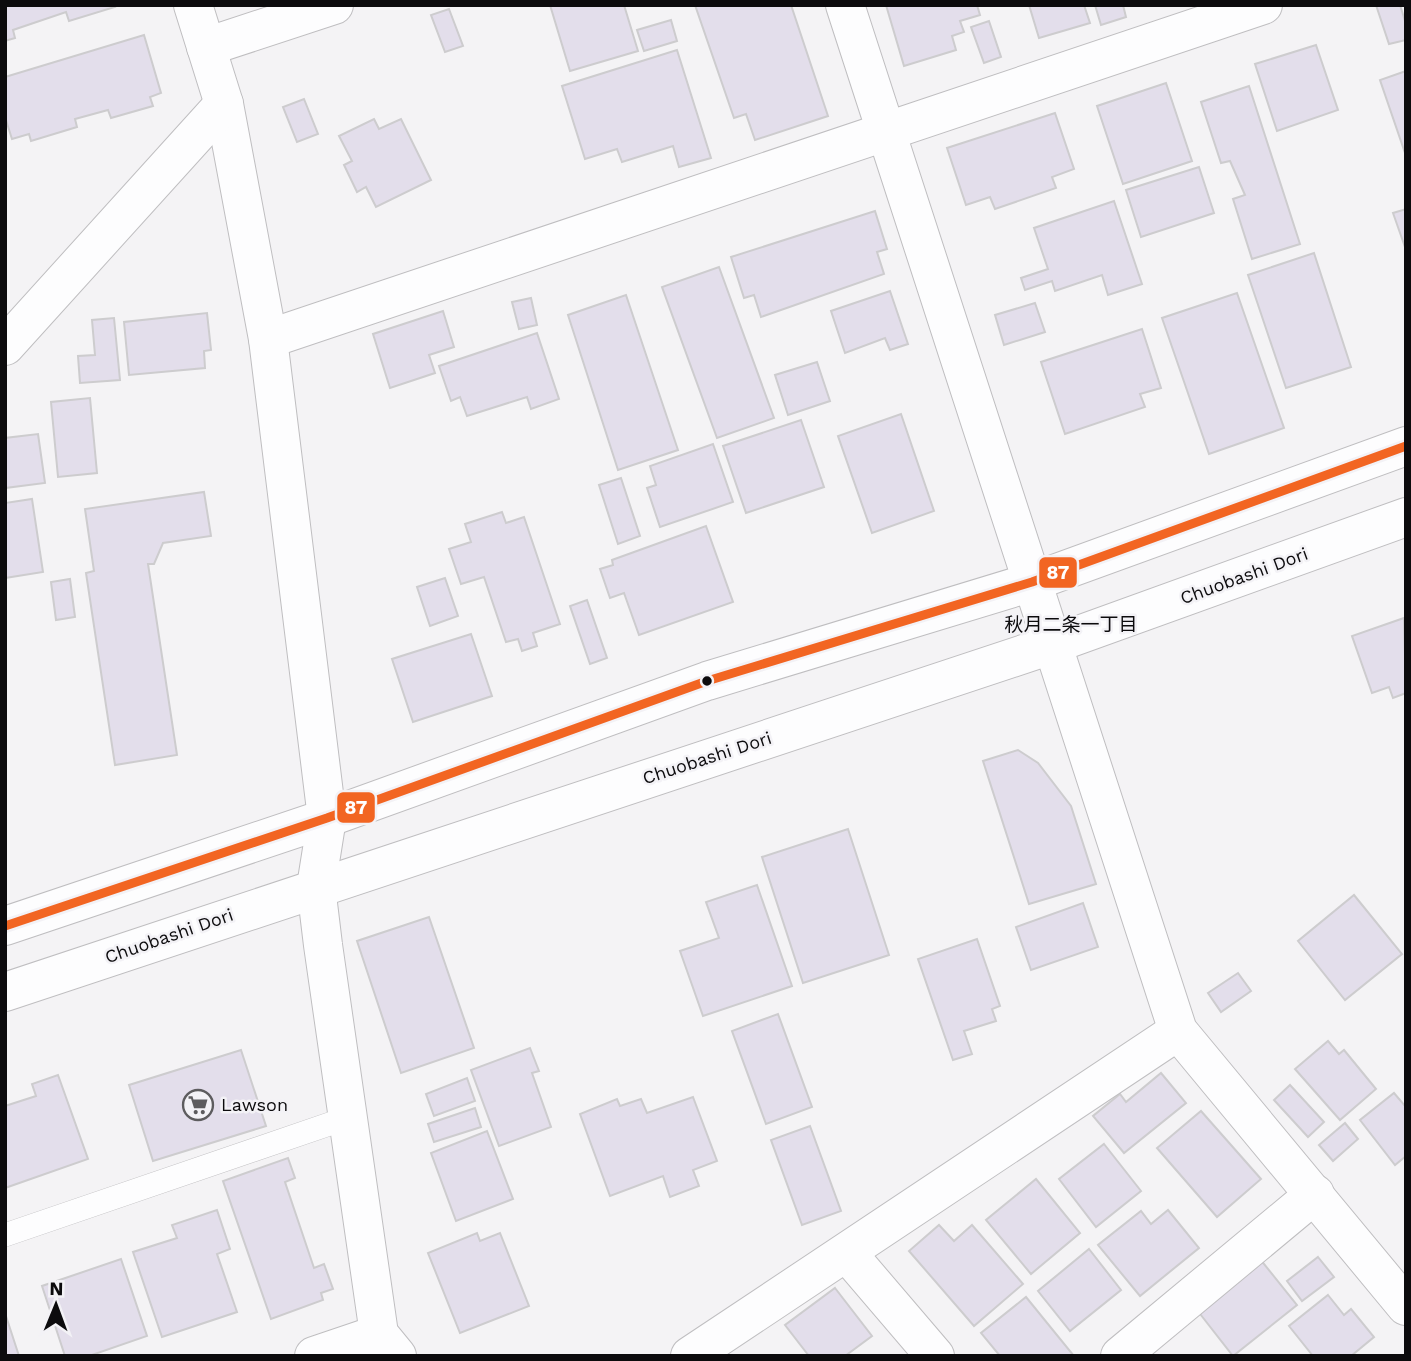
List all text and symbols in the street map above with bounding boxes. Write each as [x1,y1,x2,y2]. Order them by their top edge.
street label: Chuobashi Dori [1177,543,1311,608]
line badge: 87 [1038,556,1078,589]
text: 87 [1047,561,1069,584]
district label: 秋月二条一丁目 [1004,613,1138,636]
unlabelled marker [700,674,714,688]
street label: Chuobashi Dori [640,727,774,788]
line badge: 87 [336,791,376,824]
text: 87 [345,796,367,819]
street label: Chuobashi Dori [102,904,236,967]
supermarket icon: Lawson [181,1088,215,1122]
place label: Lawson [221,1094,288,1115]
north arrow [21,1270,91,1340]
text: N [49,1277,64,1300]

